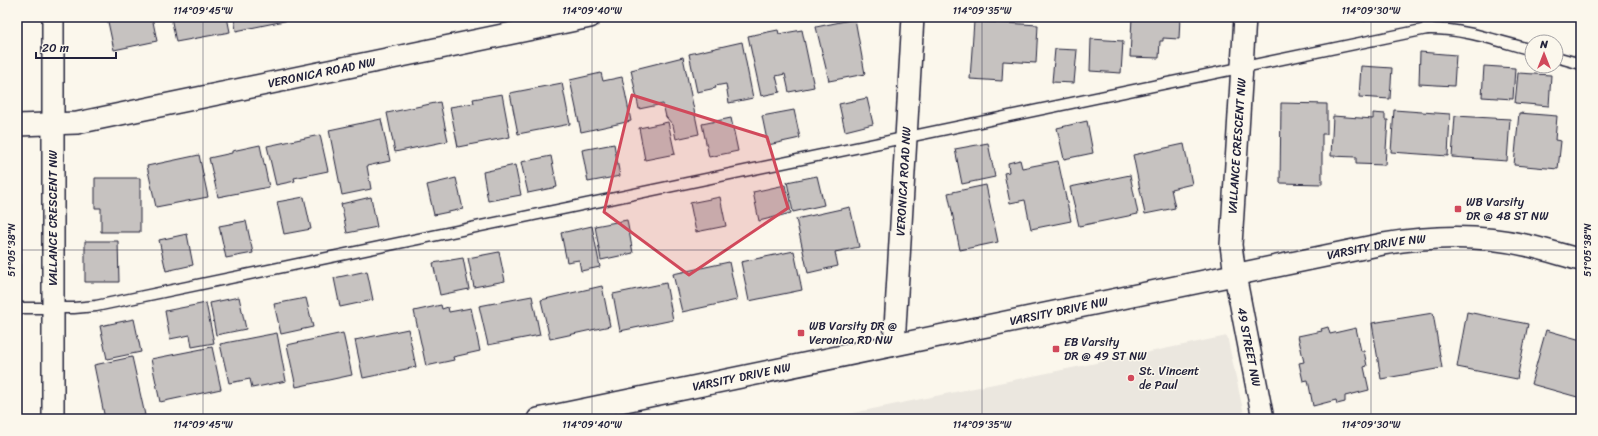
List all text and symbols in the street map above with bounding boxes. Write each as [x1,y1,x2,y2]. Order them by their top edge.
text: 114°09'45"W [173,2,233,20]
text: 114°09'40"W [562,2,622,20]
text: 114°09'35"W [953,2,1012,20]
text: 114°09'30"W [1342,2,1401,20]
scale bar [36,34,116,60]
north arrow [1524,34,1564,74]
text: N [1539,35,1548,54]
text: 20 m [42,37,69,59]
street label: VERONICA ROAD NW [266,50,378,94]
street label: VALLANCE CRESCENT NW [1221,77,1253,214]
street label: VERONICA ROAD NW [889,125,918,237]
street label: VALLANCE CRESCENT NW [42,149,64,286]
place label: WB Varsity DR @ 48 ST NW [1466,191,1549,227]
marker: WB Varsity DR @ 48 ST NW [1453,204,1463,214]
text: 51°05'38"N [3,223,21,277]
text: 51°05'38"N [1579,223,1597,277]
street label: VARSITY DRIVE NW [1325,228,1427,266]
street label: VARSITY DRIVE NW [1008,290,1111,332]
street label: 49 STREET NW [1231,305,1268,389]
place label: WB Varsity DR @ Veronica RD NW [809,315,897,351]
marker: WB Varsity DR @ Veronica RD NW [796,328,806,338]
place label: EB Varsity DR @ 49 ST NW [1064,331,1147,367]
marker: EB Varsity DR @ 49 ST NW [1051,344,1061,354]
street label: VARSITY DRIVE NW [691,356,794,398]
place label: St. Vincent de Paul [1139,360,1199,396]
marker: St. Vincent de Paul [1126,373,1136,383]
text: 114°09'45"W [173,416,233,434]
text: 114°09'40"W [562,416,622,434]
text: 114°09'35"W [953,416,1012,434]
text: 114°09'30"W [1342,416,1401,434]

